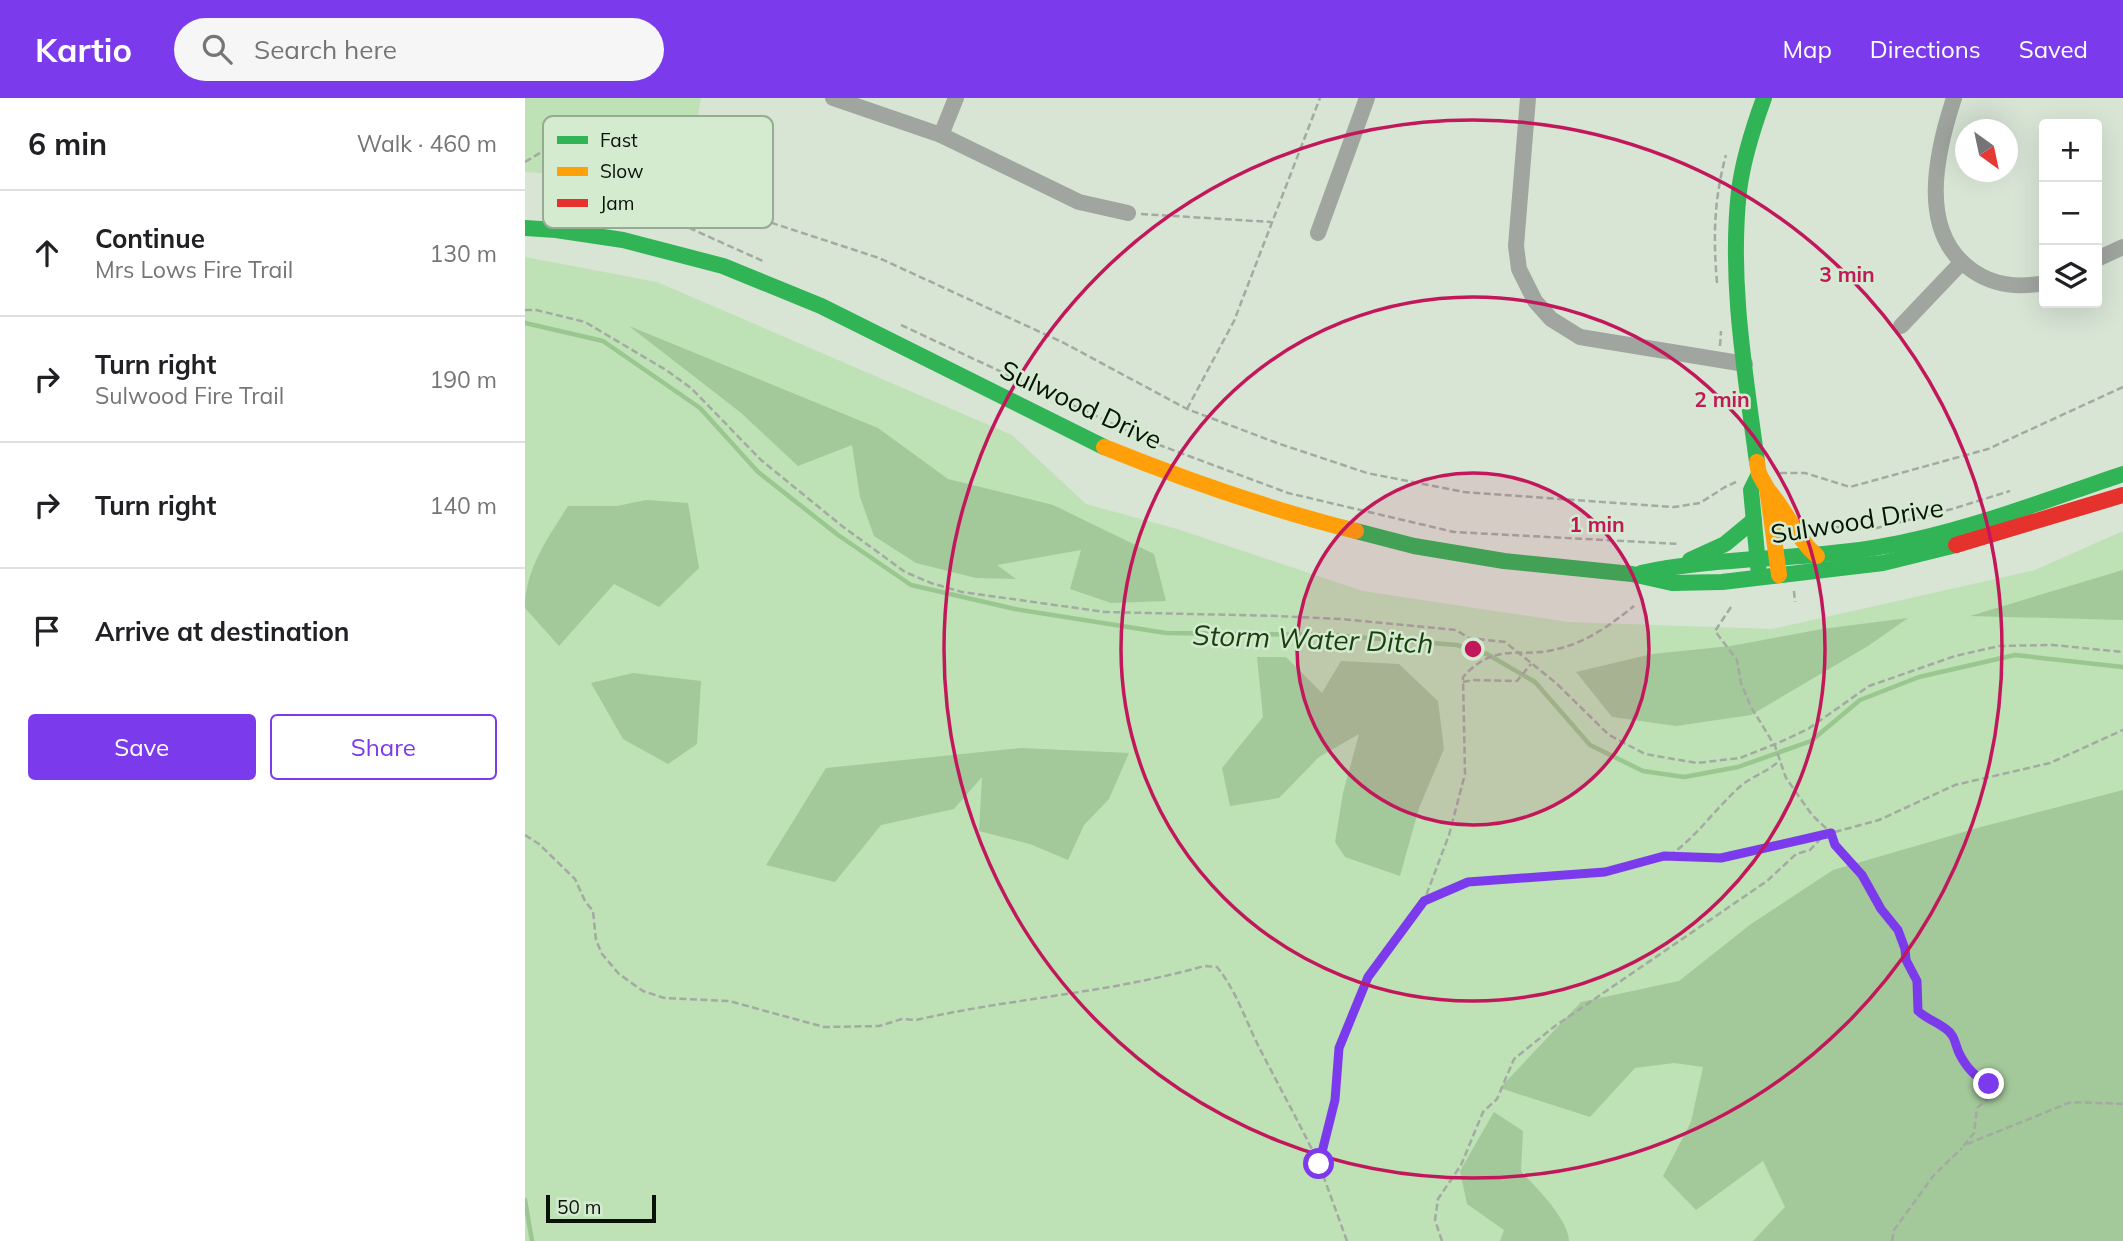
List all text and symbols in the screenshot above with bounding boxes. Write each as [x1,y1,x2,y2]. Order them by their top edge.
search box [174,18,664,81]
text: Kartio [35,29,132,70]
icon: search [198,30,236,68]
text: Search here [254,33,397,66]
text: Map [1782,34,1832,64]
text: Directions [1870,34,1981,64]
text: Saved [2019,34,2088,64]
legend [543,116,773,228]
north arrow [1955,119,2018,182]
map controls [2039,119,2102,308]
button: + [2039,119,2102,182]
text: 6 min [28,125,107,163]
text: Fast [600,128,638,152]
text: Walk · 460 m [357,129,497,158]
text: Slow [600,159,644,183]
button: − [2039,182,2102,245]
text: Jam [600,191,634,215]
text: Continue [95,222,205,255]
icon: ahead [28,234,66,272]
text: 130 m [429,239,497,268]
button: layers [2039,245,2102,308]
text: Mrs Lows Fire Trail [95,255,293,284]
text: 3 min [1819,261,1875,287]
text: Turn right [95,348,216,381]
street label: Sulwood Drive [995,353,1167,456]
icon: right [28,360,66,398]
text: 190 m [429,365,497,394]
text: Sulwood Fire Trail [95,381,284,410]
text: 2 min [1694,386,1750,412]
icon: right [28,486,66,524]
text: Turn right [95,489,216,522]
text: 140 m [429,491,497,520]
street label: Sulwood Drive [1768,491,1946,550]
text: 1 min [1569,511,1625,537]
icon: arrive [28,612,66,650]
text: Arrive at destination [95,615,350,648]
water label: Storm Water Ditch [1192,617,1434,660]
centre of rings [1461,637,1485,661]
button: Save [28,714,256,780]
button: Share [270,714,497,780]
route end [1973,1068,2004,1099]
route start [1303,1148,1334,1179]
scale bar [546,1192,656,1224]
text: 50 m [557,1195,601,1219]

